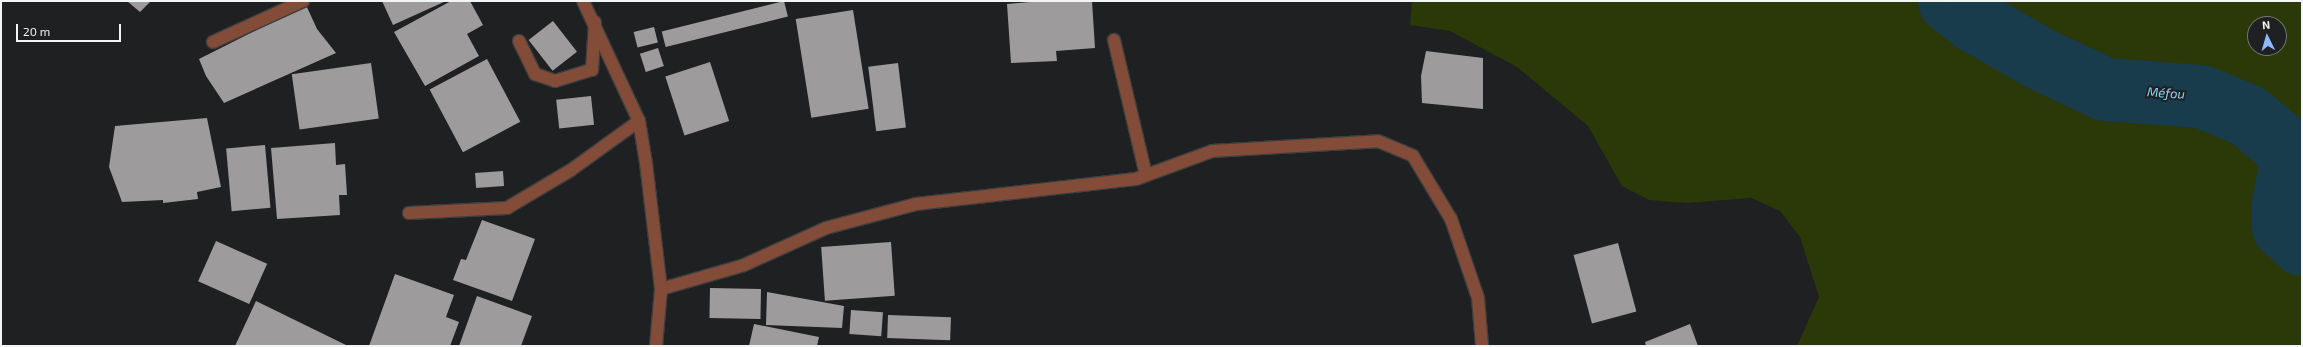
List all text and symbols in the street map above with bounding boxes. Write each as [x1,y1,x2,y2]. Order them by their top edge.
scale bar [18,16,123,42]
north arrow [2247,16,2287,56]
text: N [2261,18,2271,31]
text: 20 m [23,24,50,38]
water label: Méfou [2147,84,2185,102]

